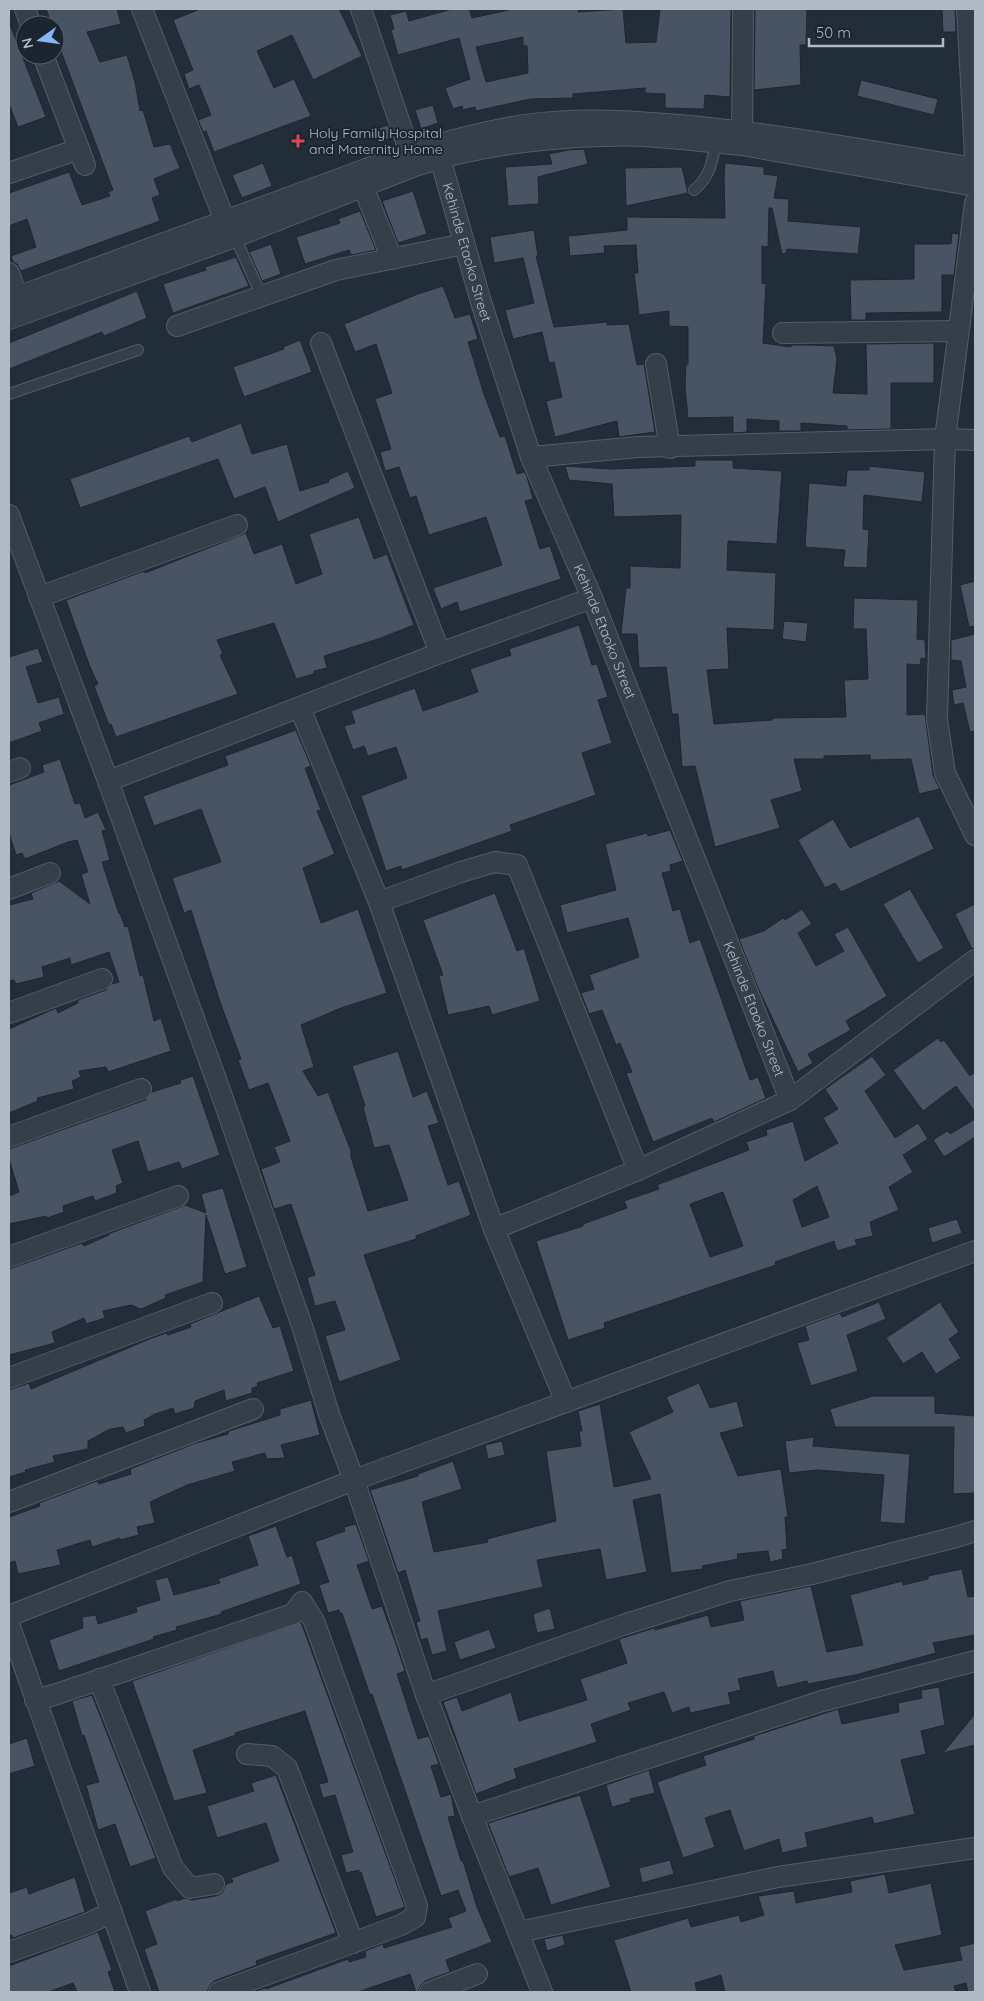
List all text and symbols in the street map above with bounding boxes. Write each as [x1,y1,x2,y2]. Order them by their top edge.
north arrow [15,15,65,65]
scale bar [809,15,943,47]
text: 50 m [816,23,851,42]
text: N [17,36,37,50]
place label: Holy Family Hospital and Maternity Home [309,124,443,158]
marker: Holy Family Hospital and Maternity Home [291,134,305,148]
street label: Kehinde Etaoko Street [438,181,496,324]
street label: Kehinde Etaoko Street [569,561,640,702]
street label: Kehinde Etaoko Street [719,939,789,1079]

